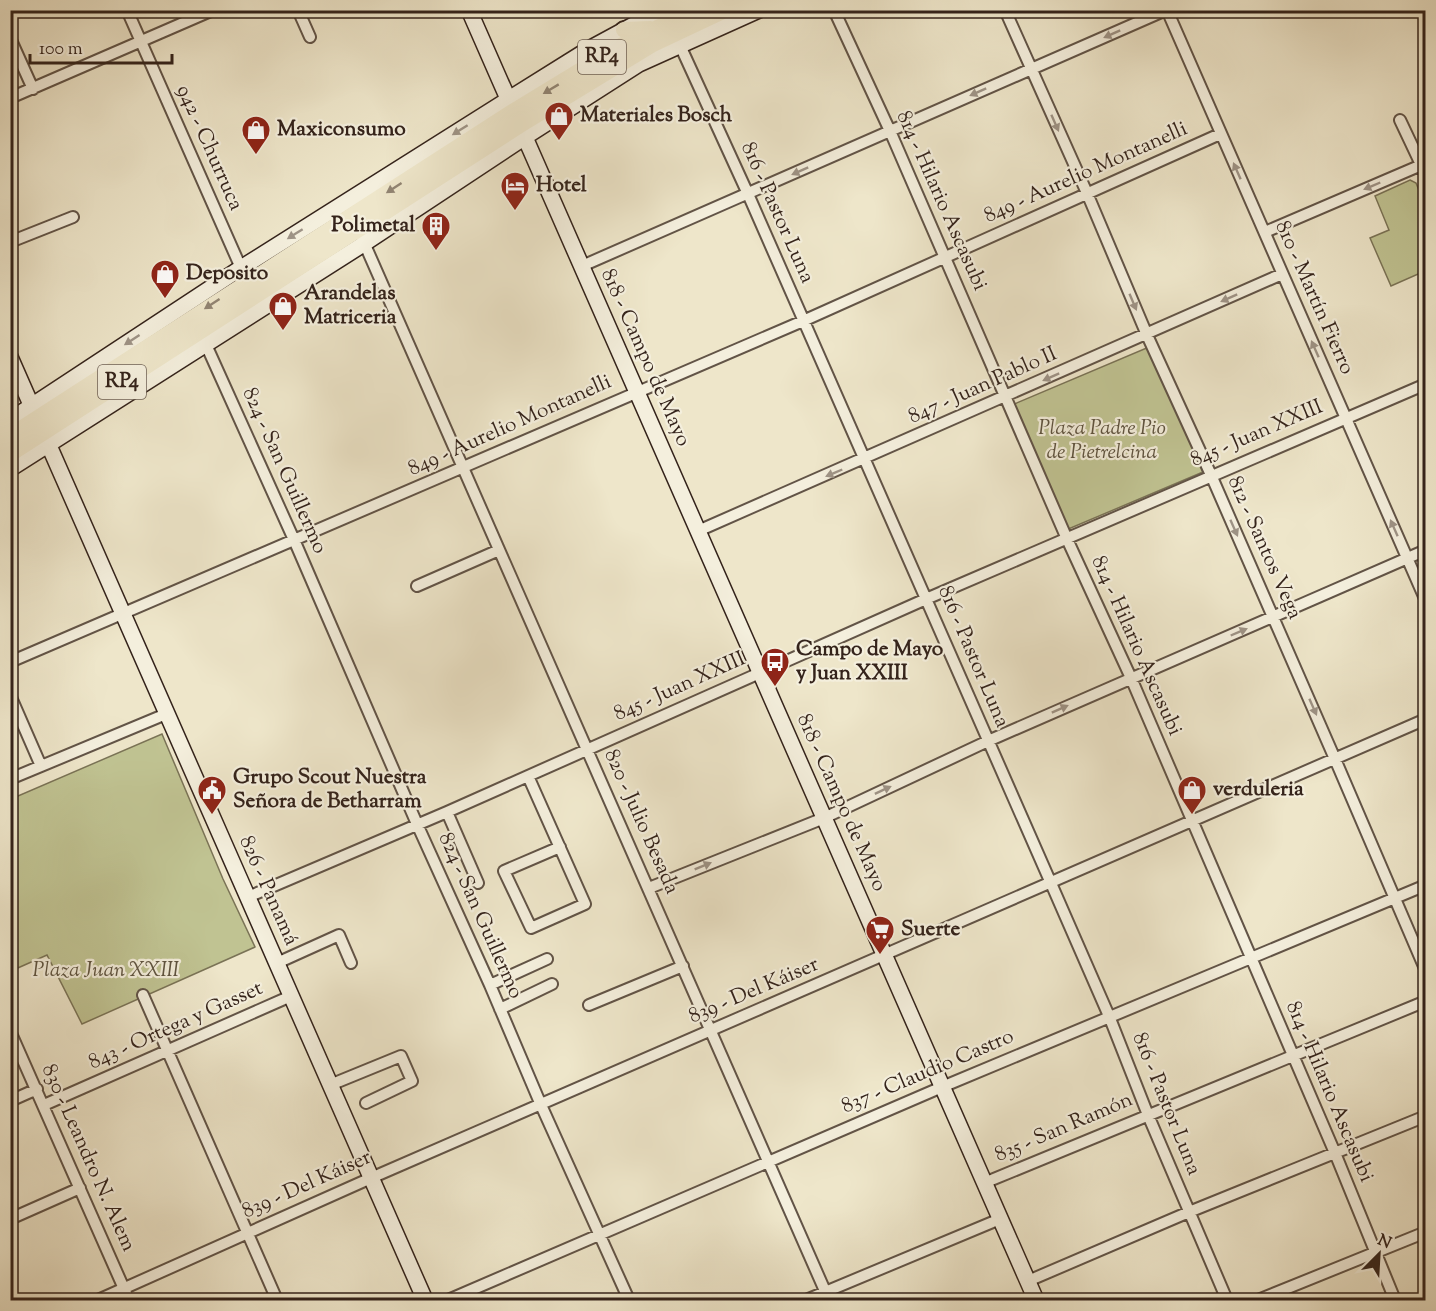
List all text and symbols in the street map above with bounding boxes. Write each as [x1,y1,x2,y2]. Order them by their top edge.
scale bar [30,27,172,65]
one-way arrow [1103,29,1121,39]
text: 100 m [39,37,83,63]
road number: RP4 [578,40,626,74]
street label: 942 - Churruca [168,80,250,216]
one-way arrow [543,83,559,94]
one-way arrow [969,88,987,98]
shop icon: Materiales Bosch [543,100,575,142]
place label: Materiales Bosch [580,101,733,131]
street label: 814 - Hilario Ascasubi [888,106,994,296]
shop icon: Maxiconsumo [240,114,272,156]
one-way arrow [1051,114,1060,131]
place label: Maxiconsumo [277,115,406,145]
street label: 849 - Aurelio Montanelli [980,115,1193,231]
one-way arrow [452,124,468,135]
street label: 816 - Pastor Luna [732,138,822,289]
one-way arrow [1232,161,1242,179]
one-way arrow [790,166,808,176]
hotel icon: Hotel [499,170,531,212]
place label: Hotel [536,171,587,201]
one-way arrow [386,182,402,193]
one-way arrow [1363,182,1380,191]
building icon: Polimetal [420,210,452,252]
place label: Polimetal [331,211,415,241]
street label: 810 - Martín Fierro [1267,216,1361,380]
one-way arrow [287,228,303,239]
shop icon: Deposito [149,258,181,300]
place label: Deposito [186,259,269,289]
street label: 818 - Campo de Mayo [592,264,698,452]
place label: Arandelas Matriceria [304,279,397,333]
shop icon: Arandelas Matriceria [267,290,299,332]
one-way arrow [1128,293,1138,311]
one-way arrow [1220,293,1237,302]
one-way arrow [204,299,221,310]
one-way arrow [124,334,140,346]
street label: 847 - Juan Pablo II [904,340,1062,432]
one-way arrow [1311,341,1320,358]
road number: RP4 [98,365,146,399]
street label: 849 - Aurelio Montanelli [404,368,617,484]
one-way arrow [1041,372,1059,382]
street label: 824 - San Guillermo [234,383,334,559]
street label: 845 - Juan XXIII [1186,393,1328,475]
park label: Plaza Padre Pio de Pietrelcina [1038,414,1166,468]
one-way arrow [825,468,843,478]
street label: 812 - Santos Vega [1219,472,1309,625]
one-way arrow [1389,519,1398,537]
one-way arrow [1230,520,1239,537]
street label: 814 - Hilario Ascasubi [1083,551,1189,741]
street label: 816 - Pastor Luna [930,581,1017,733]
one-way arrow [1230,627,1247,636]
place label: Campo de Mayo y Juan XXIII [796,635,944,689]
street label: 845 - Juan XXIII [609,645,751,729]
bus stop icon: Campo de Mayo y Juan XXIII [759,646,791,688]
one-way arrow [1308,698,1318,716]
one-way arrow [1051,704,1069,714]
street label: 818 - Campo de Mayo [788,709,894,897]
street label: 820 - Julio Besada [596,745,686,899]
place label: Grupo Scout Nuestra Señora de Betharram [233,763,427,817]
public building icon: Grupo Scout Nuestra Señora de Betharram [196,774,228,816]
shop icon: verduleria [1176,774,1208,816]
place label: verduleria [1213,775,1304,805]
one-way arrow [874,786,891,795]
street label: 824 - San Guillermo [430,828,530,1004]
street label: 826 - Panamá [230,831,306,951]
one-way arrow [694,861,712,870]
supermarket icon: Suerte [864,914,896,956]
place label: Suerte [901,915,960,945]
street label: 839 - Del Káiser [684,950,824,1032]
park label: Plaza Juan XXIII [33,956,180,986]
street label: 843 - Ortega y Gasset [84,974,268,1078]
street label: 814 - Hilario Ascasubi [1277,997,1381,1187]
street label: 837 - Claudio Castro [837,1022,1019,1122]
street label: 816 - Pastor Luna [1124,1028,1208,1180]
street label: 830 - Leandro N. Alem [33,1060,143,1256]
street label: 835 - San Ramón [990,1085,1138,1171]
street label: 839 - Del Káiser [238,1143,376,1227]
north arrow [1349,1224,1409,1284]
text: N [1374,1229,1395,1256]

